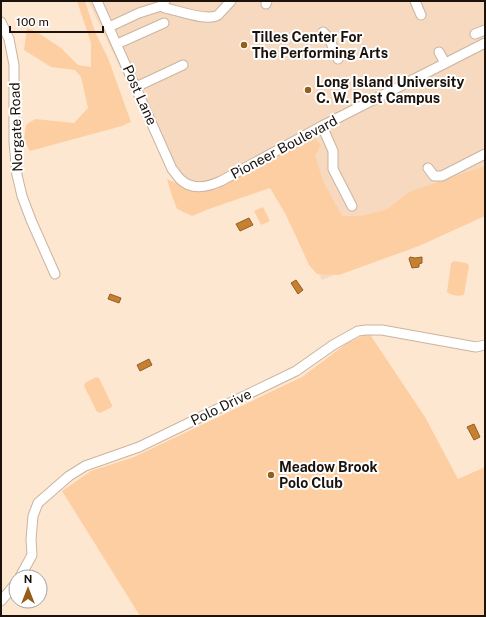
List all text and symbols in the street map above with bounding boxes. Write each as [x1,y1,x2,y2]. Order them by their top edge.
scale bar [10,8,103,34]
text: 100 m [16,15,49,29]
place label: Tilles Center For The Performing Arts [252,29,388,61]
marker: Tilles Center For The Performing Arts [239,40,249,50]
street label: Post Lane [120,62,160,128]
place label: Long Island University C. W. Post Campus [316,74,464,106]
street label: Norgate Road [6,82,26,172]
marker: Long Island University C. W. Post Campus [303,85,313,95]
street label: Pioneer Boulevard [228,112,340,182]
street label: Polo Drive [188,385,254,429]
place label: Meadow Brook Polo Club [279,459,378,491]
marker: Meadow Brook Polo Club [266,470,276,480]
north arrow [8,569,48,609]
text: N [24,573,32,585]

